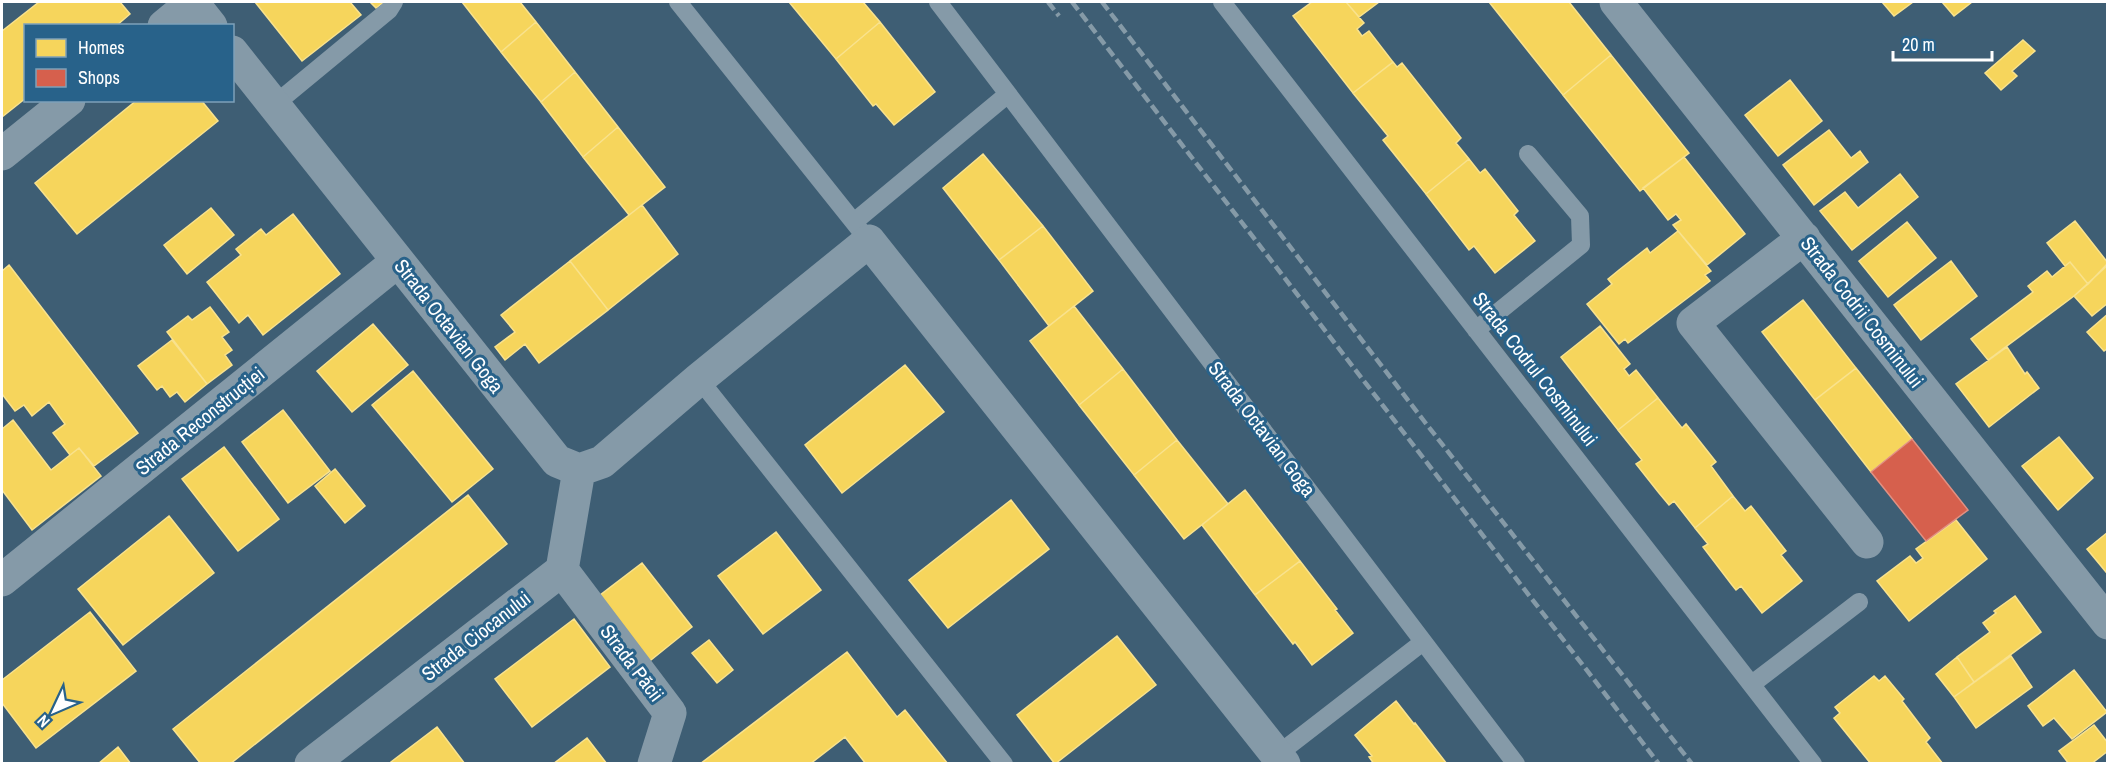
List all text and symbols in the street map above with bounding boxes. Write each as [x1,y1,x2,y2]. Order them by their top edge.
legend [24,24,234,102]
scale bar [1893,24,1992,62]
text: 20 m [1902,32,1935,57]
text: Homes [78,35,125,60]
text: Shops [78,65,120,90]
street label: Strada Codrii Cosminului [1795,230,1930,393]
street label: Strada Octavian Goga [389,253,510,398]
street label: Strada Codrul Cosminului [1467,286,1604,451]
street label: Strada Octavian Goga [1203,355,1322,502]
street label: Strada Reconstrucției [130,360,270,481]
street label: Strada Ciocanului [416,585,536,687]
street label: Strada Păcii [594,619,670,707]
north arrow [24,681,84,741]
text: N [32,710,54,732]

